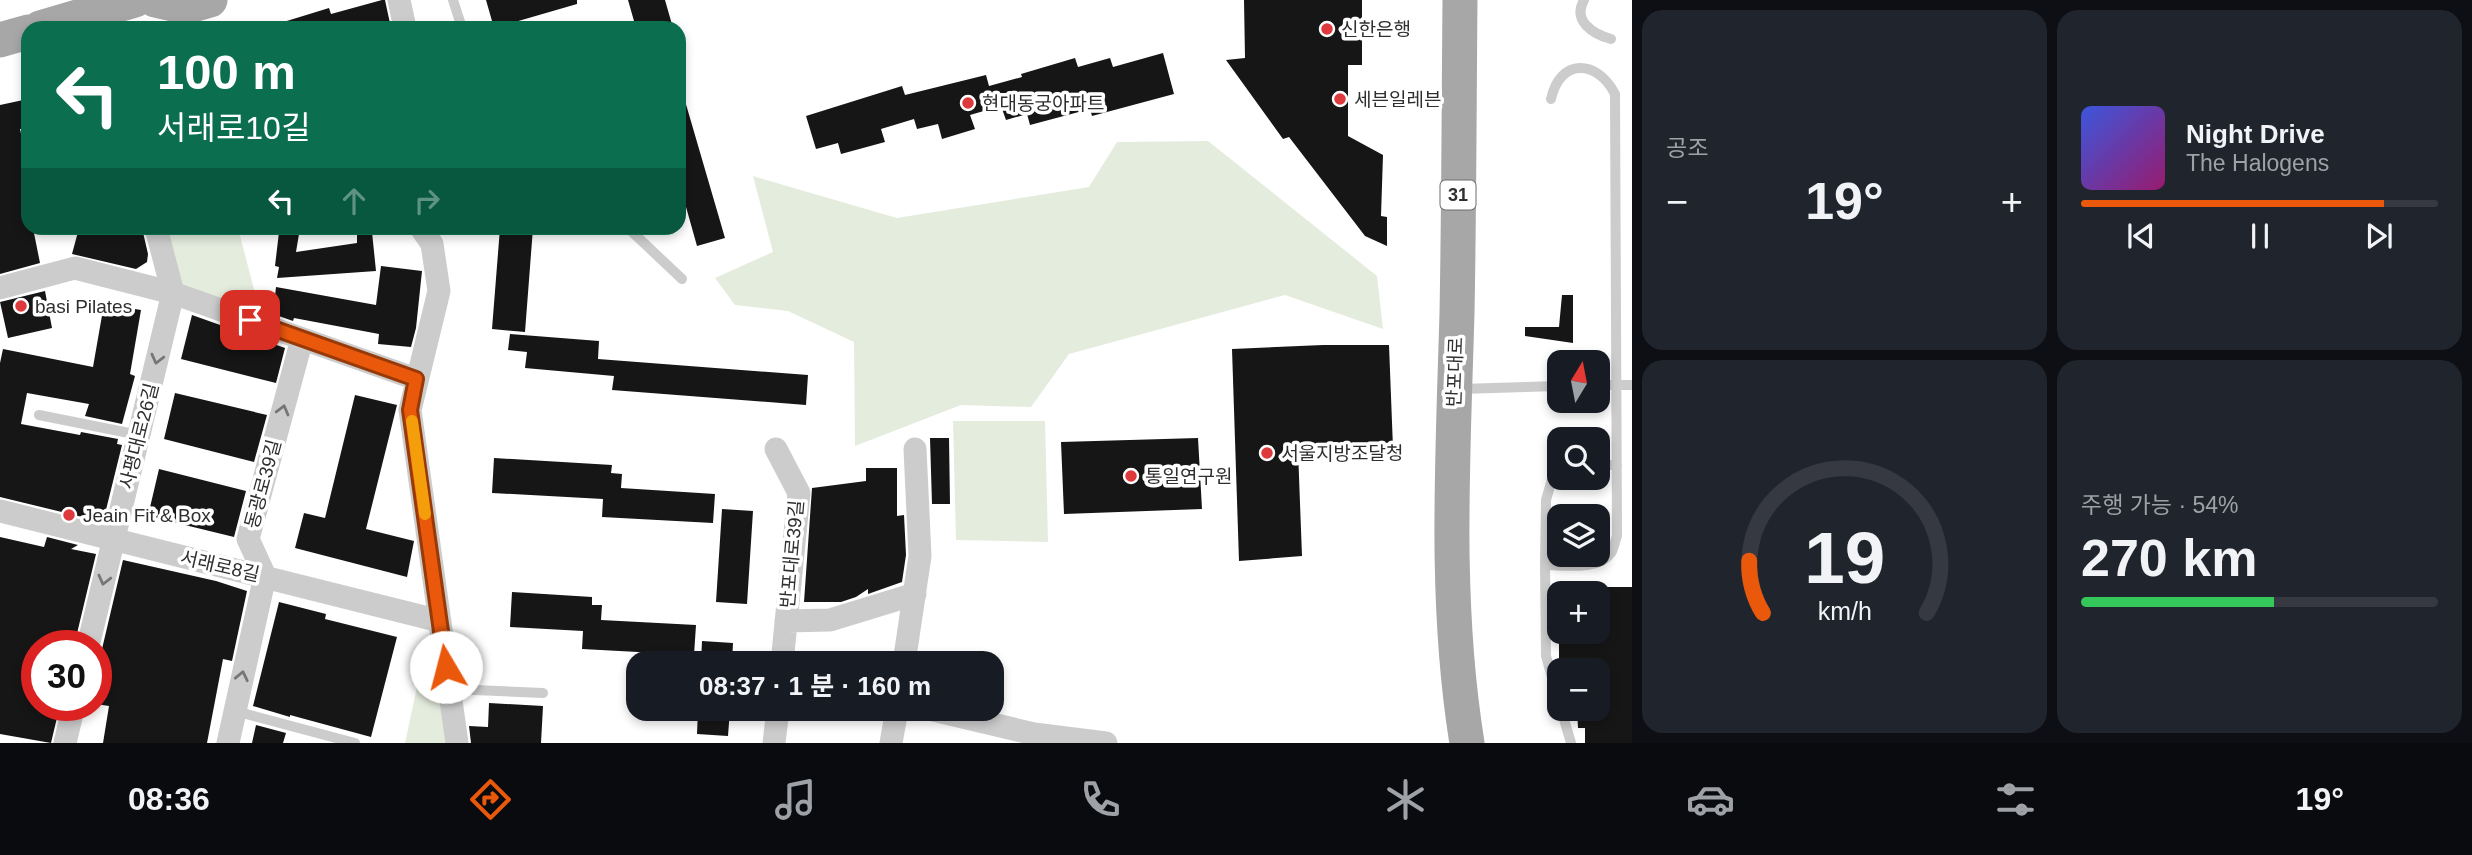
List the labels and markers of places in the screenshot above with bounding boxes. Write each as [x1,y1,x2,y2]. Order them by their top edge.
place label: 신한은행 [1341,19,1411,40]
marker: 신한은행 [1319,21,1335,37]
place label: 세븐일레븐 [1354,89,1441,110]
marker: 세븐일레븐 [1332,91,1348,107]
place label: 현대동궁아파트 [982,93,1104,114]
marker: 현대동궁아파트 [960,95,976,111]
pin [220,290,280,350]
place label: basi Pilates [35,296,132,317]
marker: basi Pilates [13,298,29,314]
place label: 서울지방조달청 [1281,443,1403,464]
marker: 서울지방조달청 [1259,445,1275,461]
place label: 통일연구원 [1145,466,1232,487]
marker: 통일연구원 [1123,468,1139,484]
place label: Jeain Fit & Box [83,505,211,526]
marker: Jeain Fit & Box [61,507,77,523]

